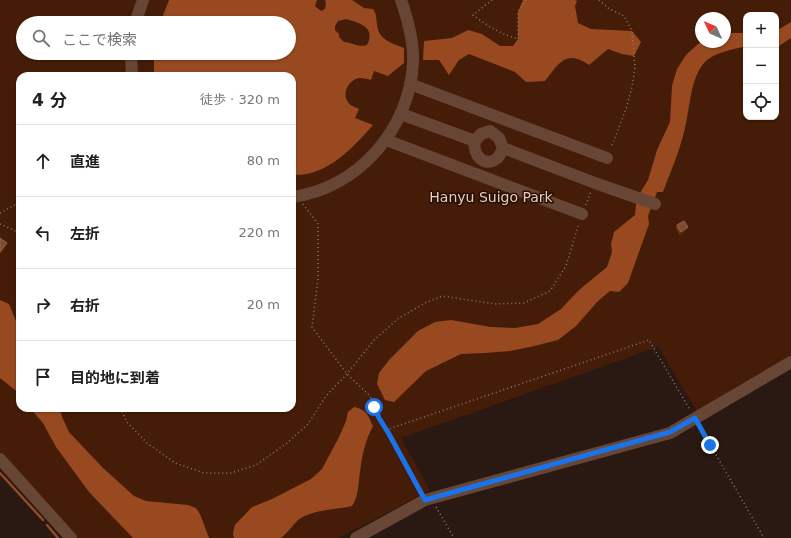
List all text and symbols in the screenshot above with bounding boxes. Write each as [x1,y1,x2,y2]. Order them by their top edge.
north arrow [695,12,731,48]
map controls [743,12,779,120]
button: + [743,12,779,48]
search box [16,16,296,60]
icon: search [30,27,52,49]
text: ここで検索 [62,31,137,49]
button: − [743,48,779,84]
button: locate [743,84,779,120]
text: 4 分 [32,90,67,110]
text: 徒歩 · 320 m [200,92,280,107]
icon: ahead [32,150,54,172]
text: 直進 [70,153,100,171]
text: 80 m [247,153,280,168]
park label: Hanyu Suigo Park [429,189,554,205]
icon: left [32,222,54,244]
text: 左折 [70,225,100,243]
text: 220 m [238,225,280,240]
icon: right [32,294,54,316]
text: 右折 [70,297,100,315]
text: 20 m [247,297,280,312]
icon: arrive [32,366,54,388]
text: 目的地に到着 [70,369,160,387]
route start [365,398,383,416]
route end [701,436,719,454]

